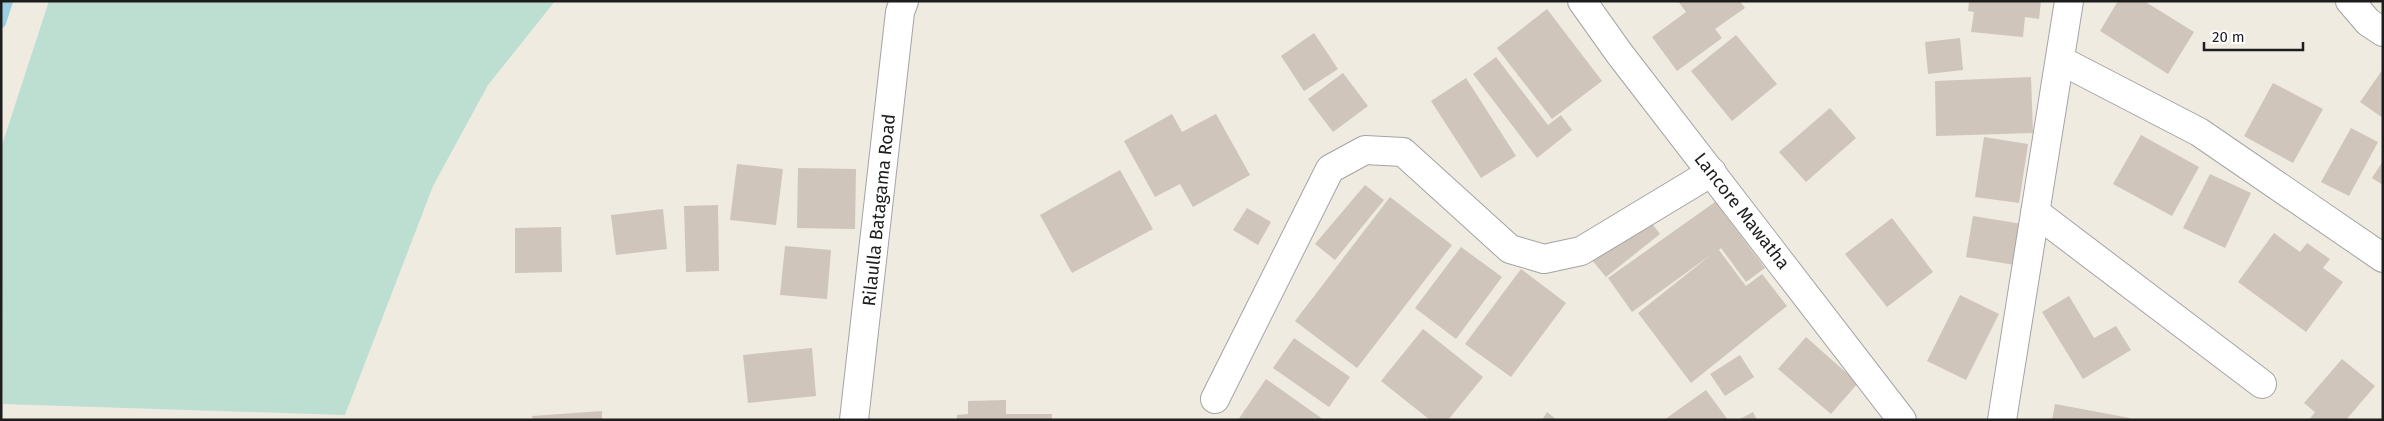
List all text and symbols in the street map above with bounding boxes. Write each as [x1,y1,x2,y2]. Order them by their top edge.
scale bar [2204,20,2303,52]
text: 20 m [2212,28,2245,46]
street label: Rilaulla Batagama Road [858,113,900,307]
street label: Lancore Mawatha [1690,148,1794,274]

